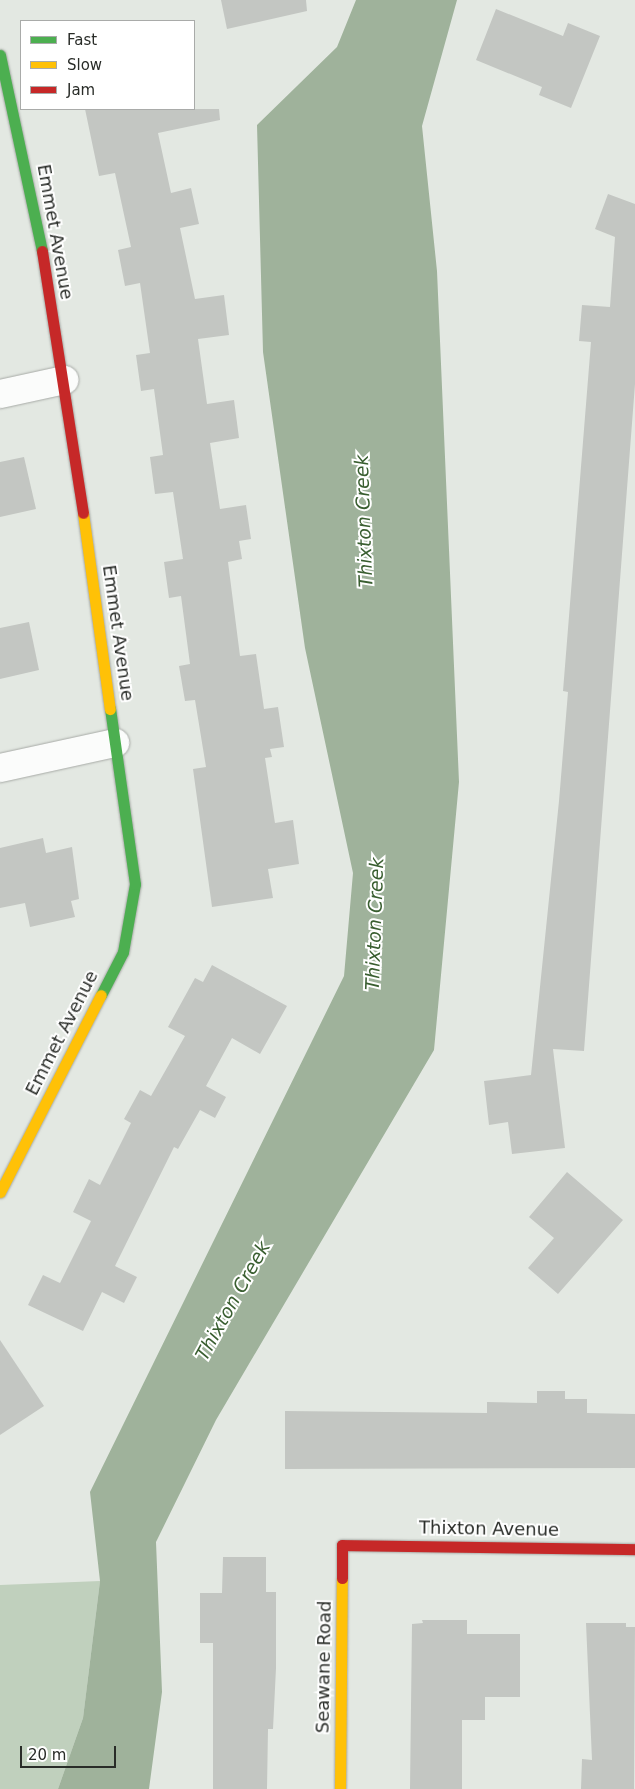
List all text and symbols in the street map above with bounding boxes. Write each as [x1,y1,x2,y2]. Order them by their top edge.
legend [20,20,195,110]
text: Fast [67,31,97,49]
text: Slow [67,56,102,74]
text: Jam [67,81,95,99]
street label: Emmet Avenue [32,163,78,301]
water label: Thixton Creek [350,454,378,588]
street label: Emmet Avenue [98,564,138,702]
water label: Thixton Creek [361,857,389,991]
street label: Emmet Avenue [21,967,103,1099]
water label: Thixton Creek [191,1237,275,1365]
street label: Thixton Avenue [419,1517,559,1541]
street label: Seawane Road [312,1600,336,1734]
scale bar [22,1736,119,1768]
text: 20 m [28,1746,66,1764]

